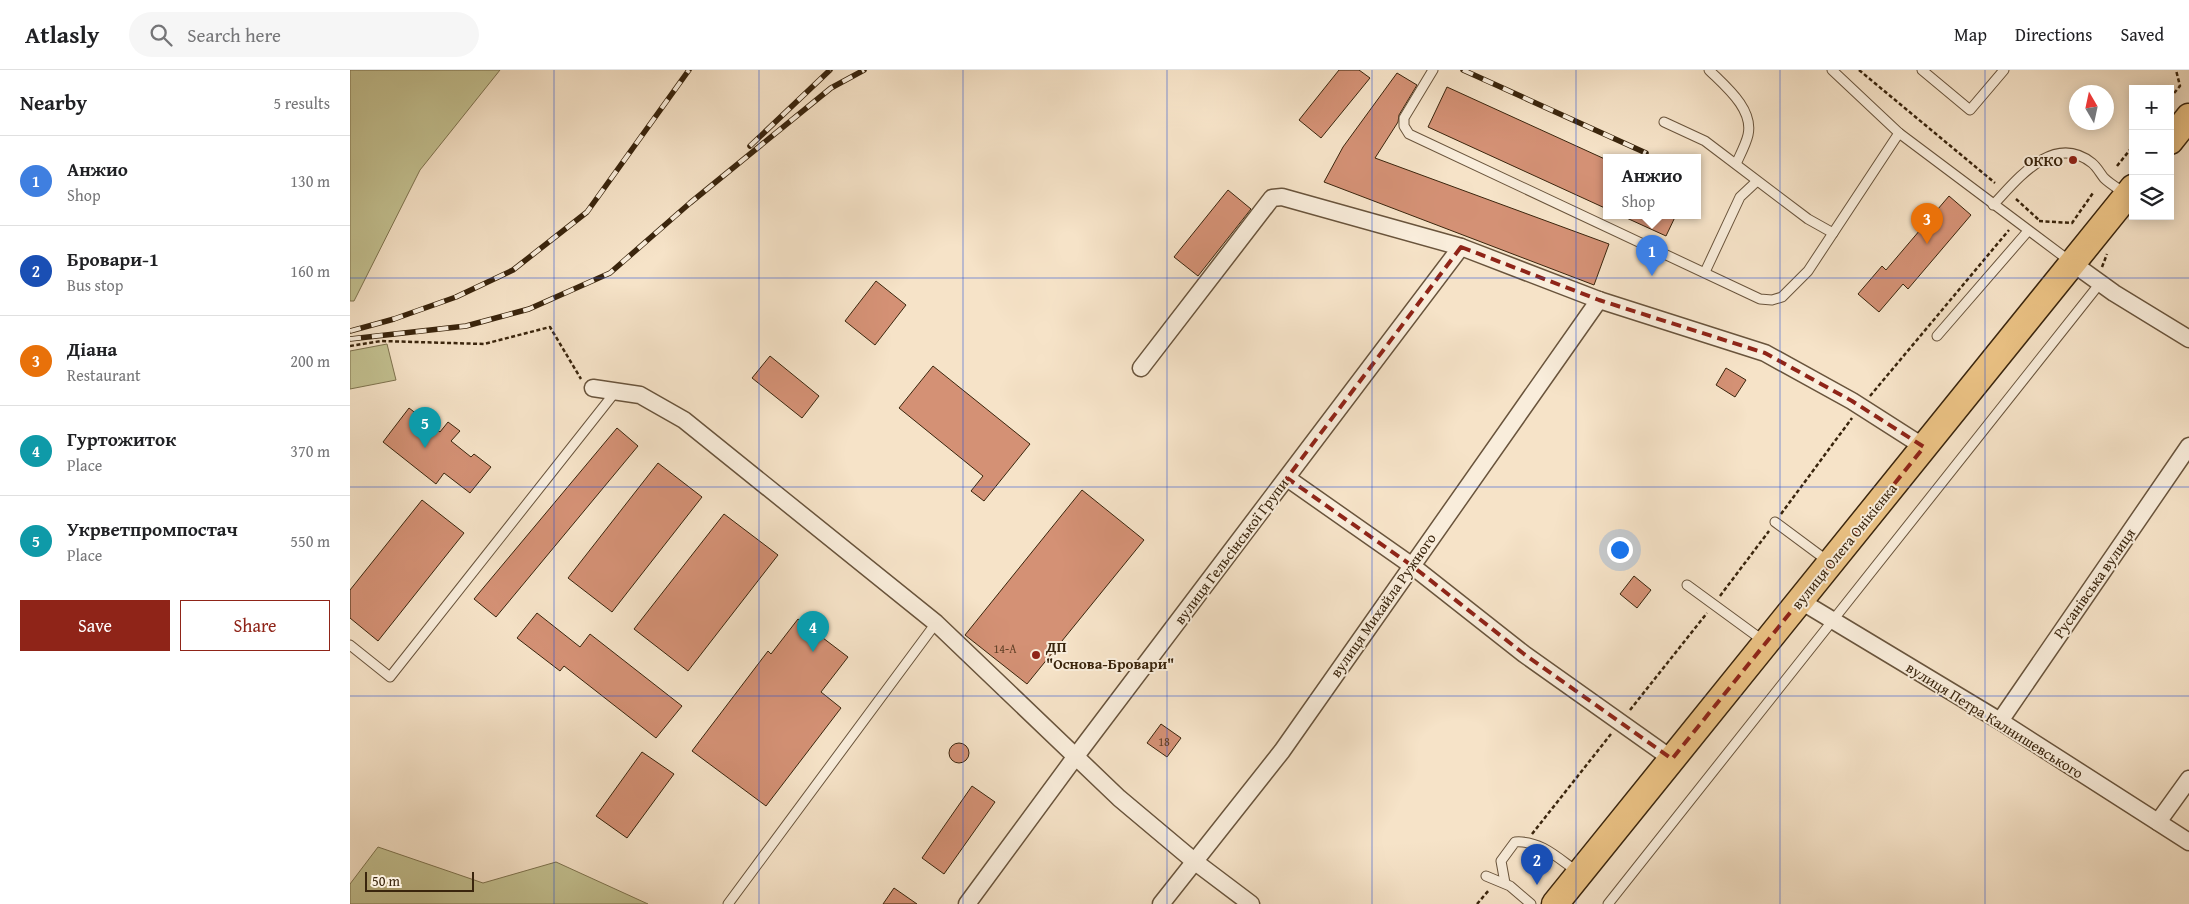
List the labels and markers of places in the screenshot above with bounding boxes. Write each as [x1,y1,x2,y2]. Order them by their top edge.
place label: ОККО [2024,150,2063,171]
marker: ОККО [2067,154,2079,166]
pin: 3 [1911,203,1943,244]
pin: 1 [1636,235,1668,276]
pin: 5 [409,407,441,448]
pin: 4 [797,611,829,652]
place label: ДП "Основа-Бровари" [1045,636,1174,674]
marker: ДП "Основа-Бровари" [1030,649,1042,661]
pin: 2 [1521,844,1553,885]

